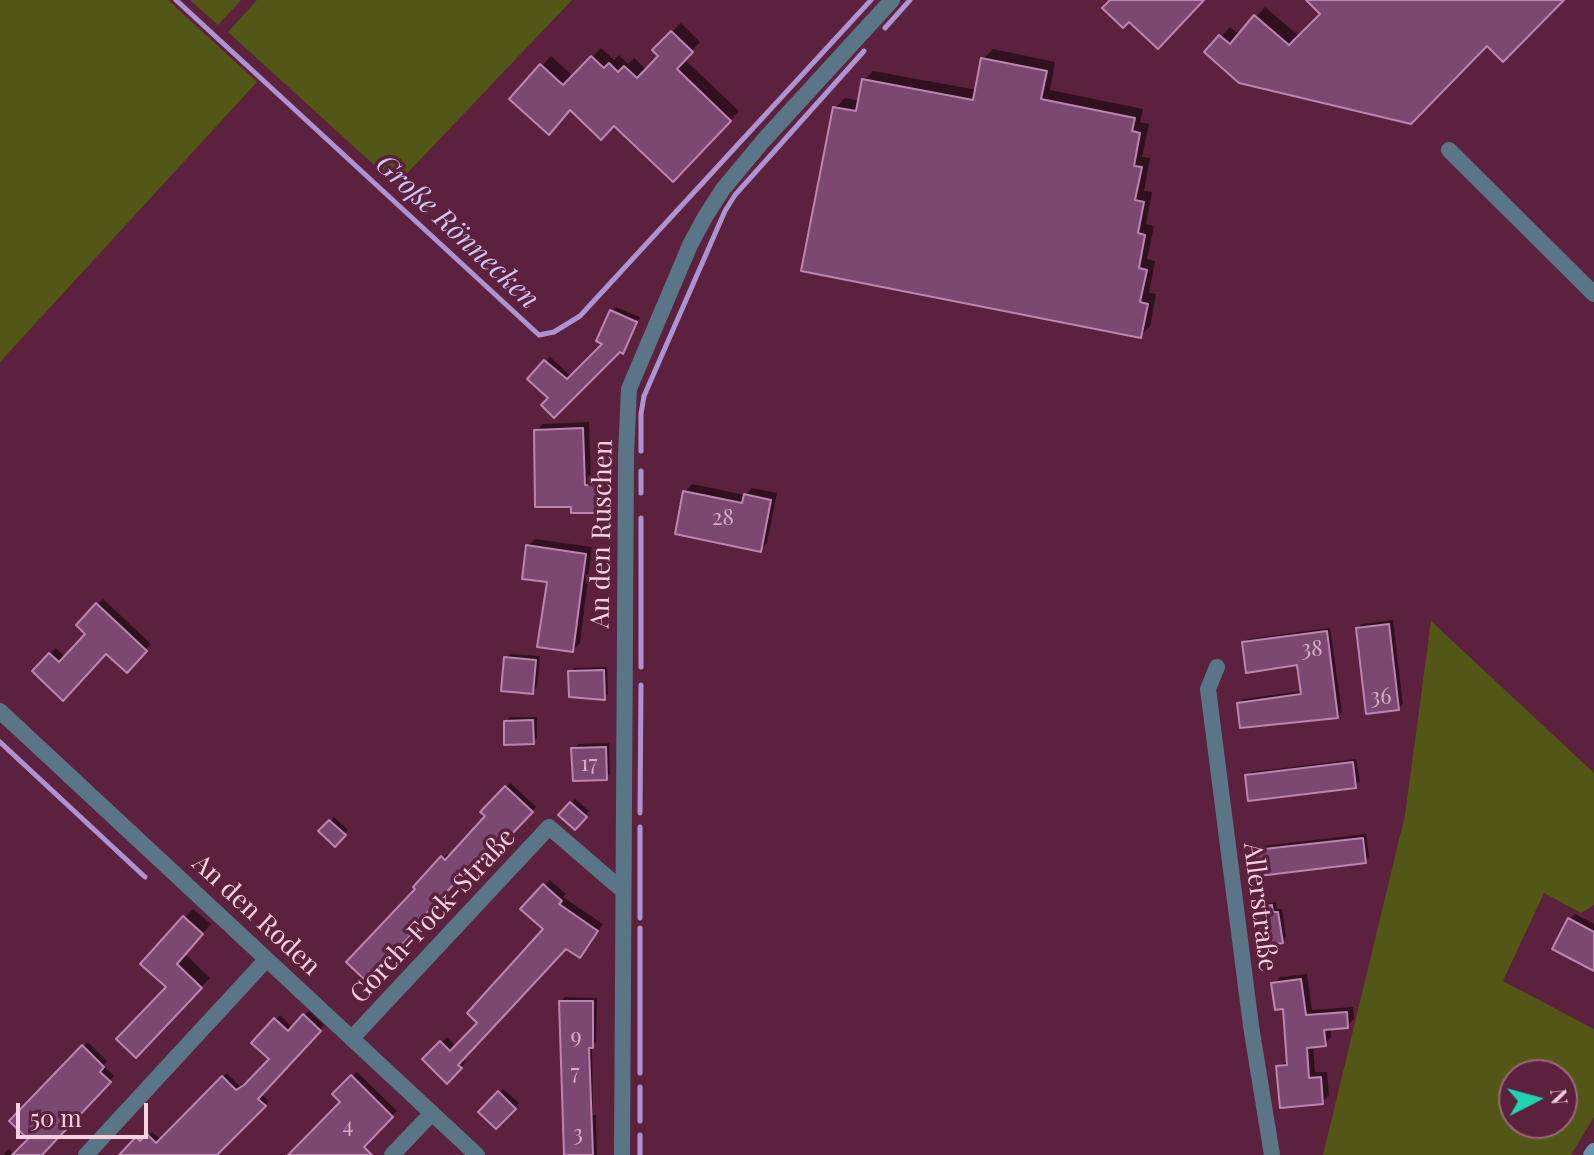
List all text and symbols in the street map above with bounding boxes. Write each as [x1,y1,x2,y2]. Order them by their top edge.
water label: Große Rönnecken [368,148,546,316]
street label: An den Ruschen [585,439,619,629]
house number: 28 [712,505,734,531]
house number: 38 [1301,636,1323,662]
house number: 36 [1370,684,1392,710]
house number: 17 [580,751,598,777]
street label: Gorch-Fock-Straße [344,822,522,1010]
street label: Allerstraße [1237,841,1283,973]
street label: An den Roden [186,848,326,982]
house number: 9 [570,1024,582,1050]
north arrow [1498,1059,1578,1139]
house number: 7 [571,1060,579,1086]
scale bar [20,1087,152,1137]
text: N [1544,1087,1576,1106]
text: 50 m [30,1101,82,1133]
house number: 4 [343,1113,353,1139]
house number: 3 [573,1121,583,1147]

